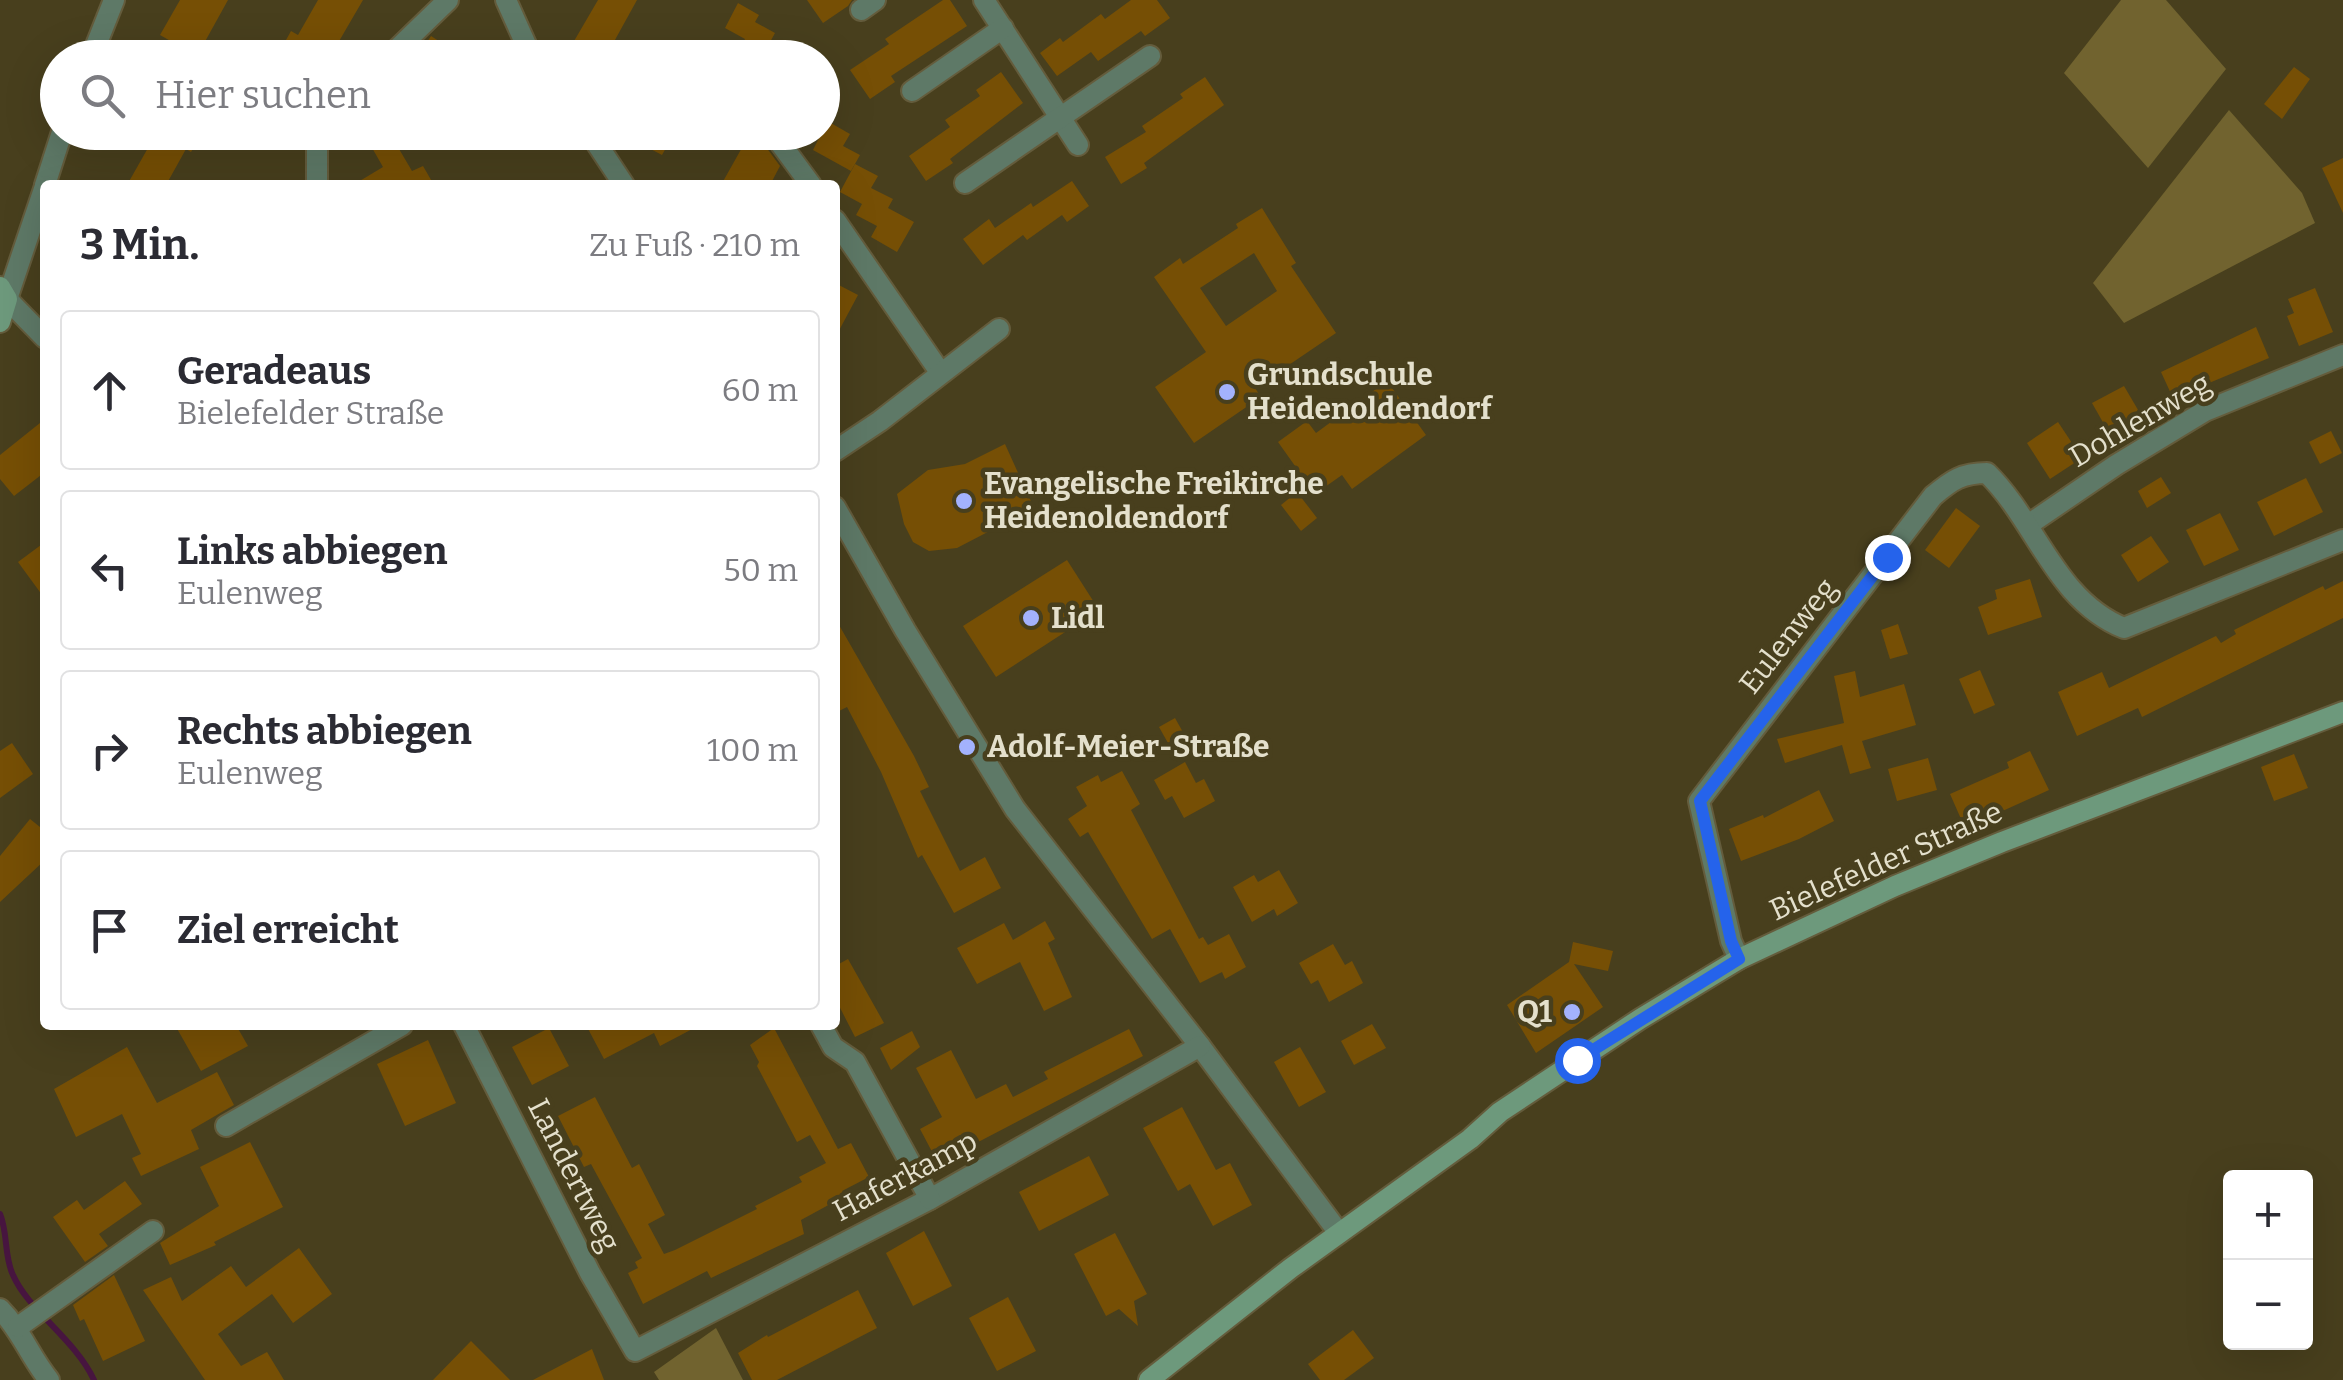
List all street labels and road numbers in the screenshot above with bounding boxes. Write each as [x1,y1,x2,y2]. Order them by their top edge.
street label: Dohlenweg [2063,365,2217,475]
street label: Eulenweg [1732,571,1844,701]
street label: Bielefelder Straße [1764,794,2008,928]
street label: Landertweg [520,1093,628,1257]
street label: Haferkamp [827,1123,983,1229]

